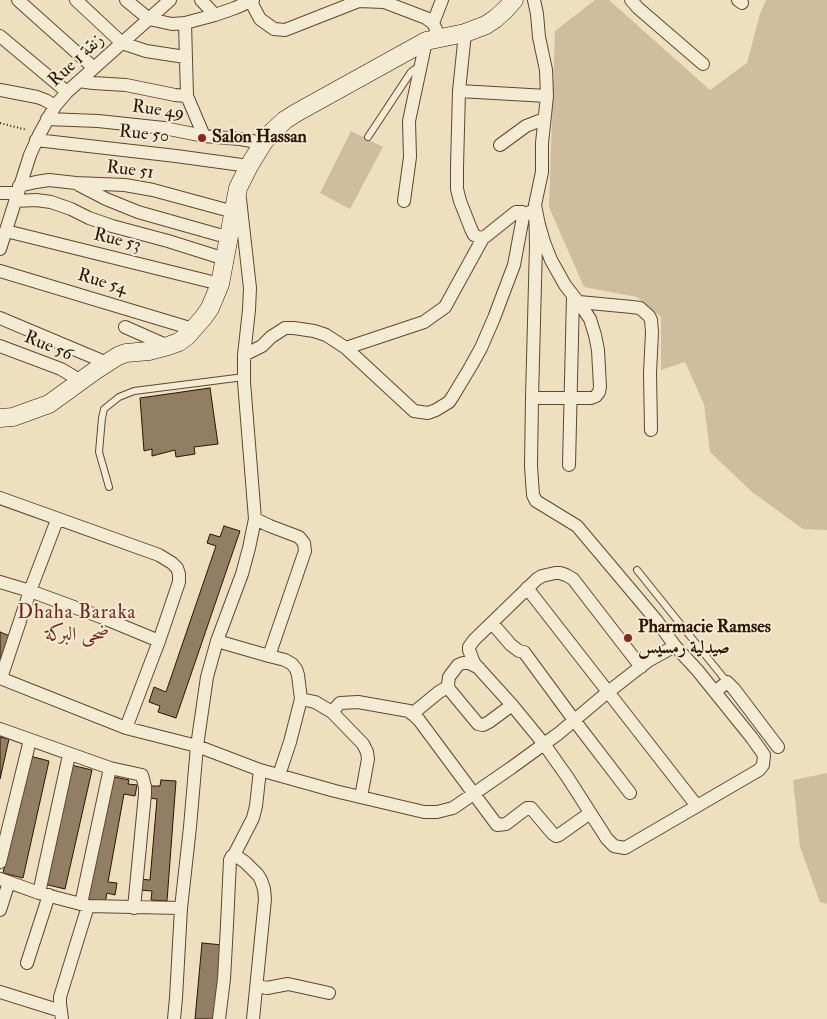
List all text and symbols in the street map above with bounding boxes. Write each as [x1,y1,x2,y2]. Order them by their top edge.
street label: Rue 1 زنقة [45,30,109,92]
street label: Rue 49 [131,97,185,125]
street label: Rue 50 [118,122,170,148]
place label: Salon Hassan [212,127,307,149]
marker: Salon Hassan [196,132,208,144]
street label: Rue 51 [105,157,155,185]
street label: Rue 53 [91,225,143,257]
street label: Rue 54 [75,265,129,301]
street label: Rue 56 [21,327,75,367]
district label: Dhaha Baraka ضحى البركة [16,603,138,647]
place label: Pharmacie Ramses صيدلية رمسيس [638,617,771,660]
marker: Pharmacie Ramses صيدلية رمسيس [622,632,634,644]

